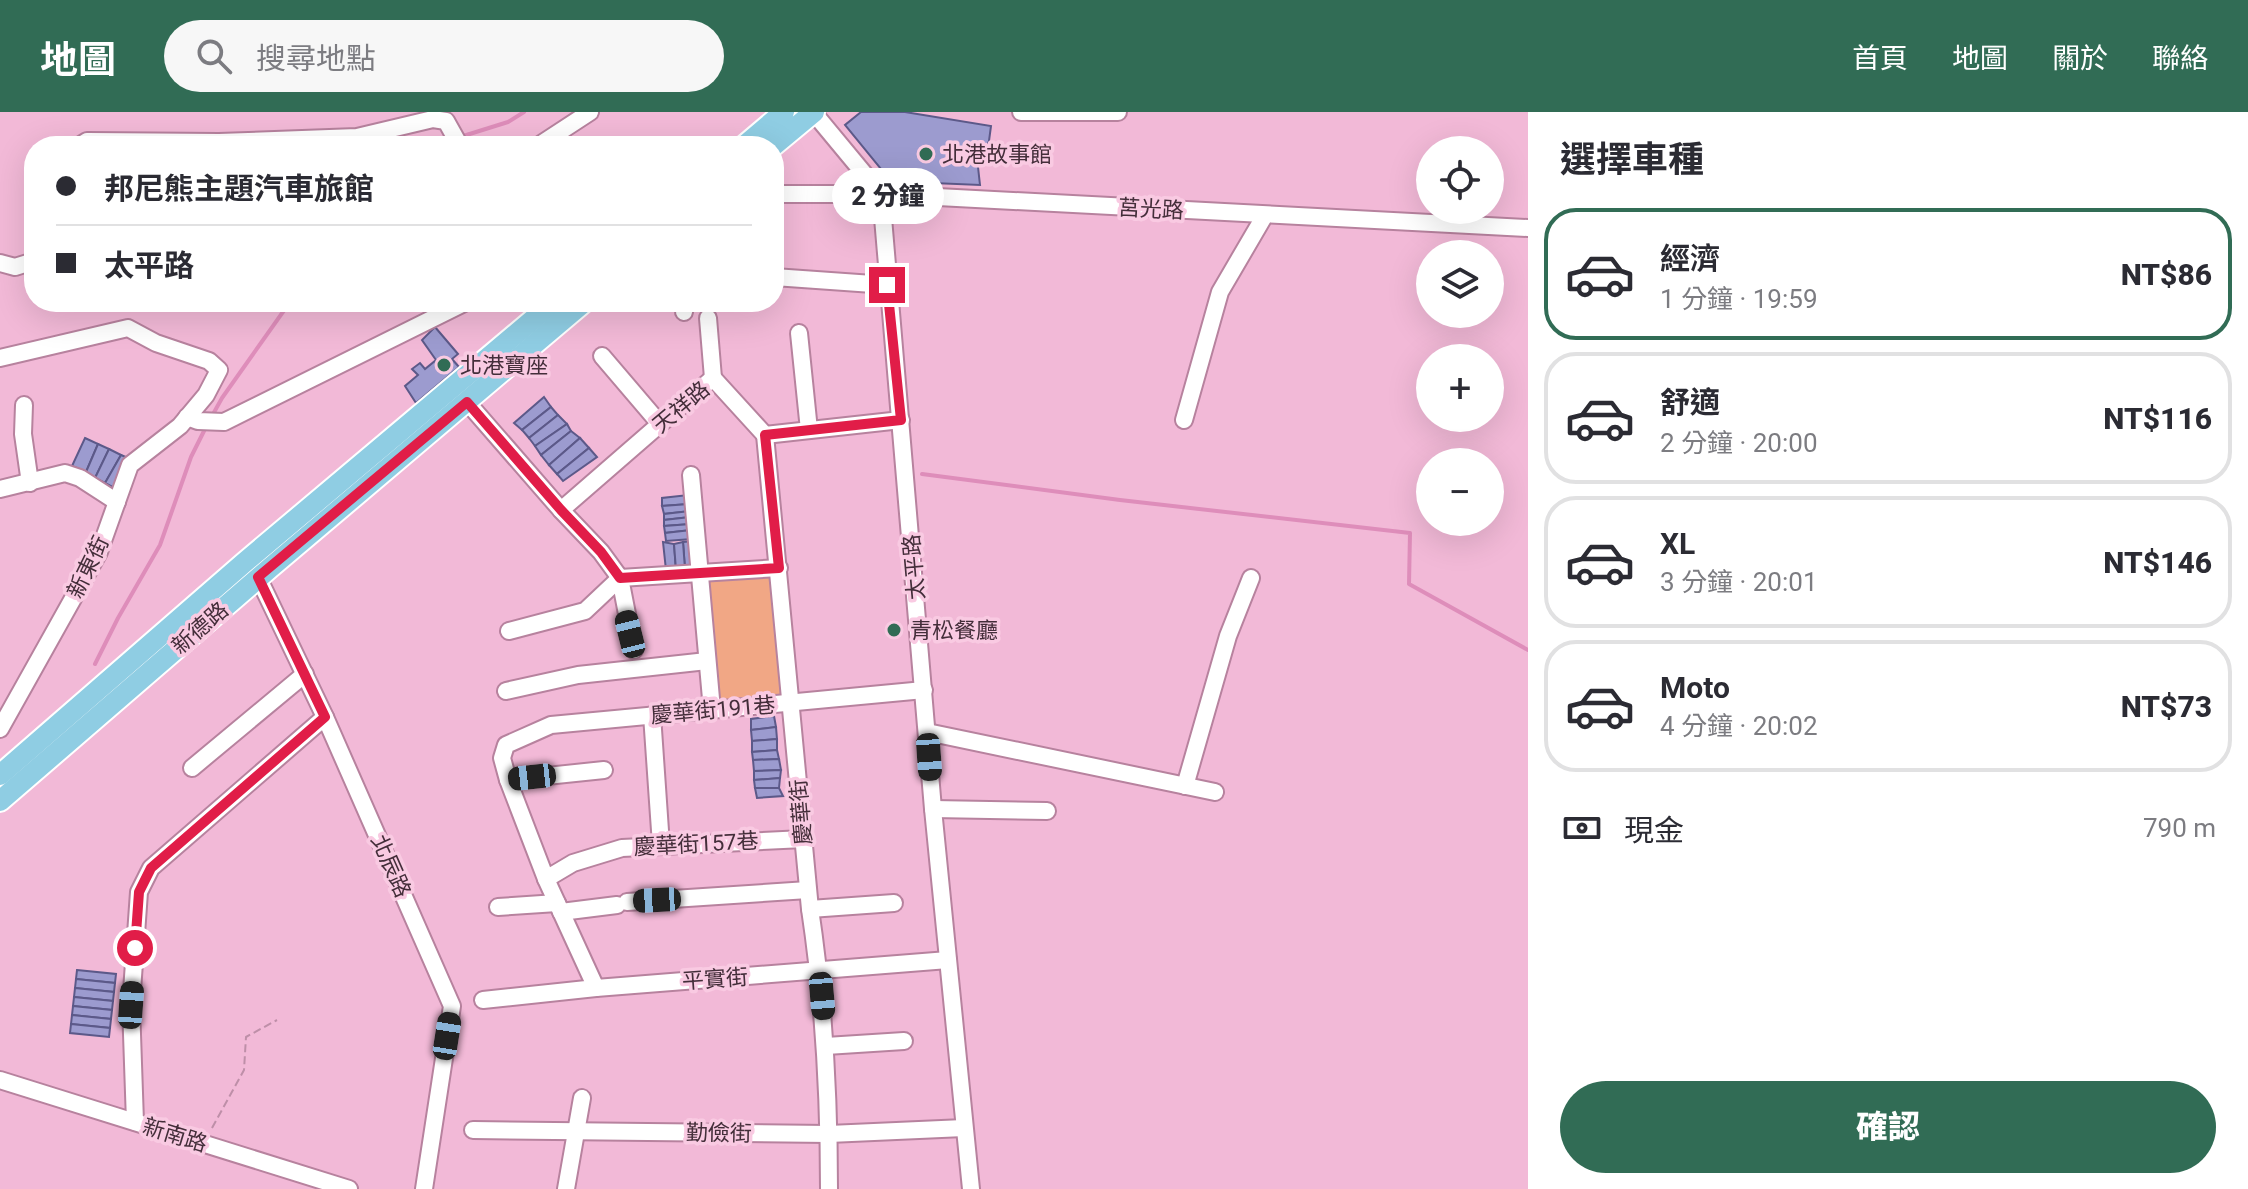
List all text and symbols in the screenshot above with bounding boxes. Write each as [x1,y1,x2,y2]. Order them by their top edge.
search box [164,20,724,92]
icon: search [192,34,236,78]
text: 地圖 [40,38,116,82]
text: 搜尋地點 [256,41,376,76]
text: 首頁 [1852,42,1908,75]
text: 地圖 [1952,42,2008,75]
text: 關於 [2052,42,2108,75]
text: 聯絡 [2152,42,2208,75]
map controls [1416,136,1504,536]
button: locate [1416,136,1504,224]
text: 選擇車種 [1560,139,1704,181]
place label: 北港故事館 [942,142,1052,167]
marker: 北港故事館 [917,145,935,163]
callout: 2 分鐘 [831,169,943,225]
text: 邦尼熊主題汽車旅館 [104,171,374,206]
text: 2 分鐘 [851,181,925,211]
street label: 莒光路 [1117,195,1185,223]
icon: car [1564,238,1636,310]
button: layers [1416,240,1504,328]
text: 經濟 [1660,241,1720,276]
text: 太平路 [104,248,194,283]
text: NT$86 [2121,257,2212,292]
route end [869,267,905,303]
text: 1 分鐘 · 19:59 [1660,284,1818,314]
button: + [1416,344,1504,432]
place label: 北港寶座 [460,353,548,378]
marker: 北港寶座 [435,356,453,374]
street label: 天祥路 [648,376,714,438]
icon: car [1564,382,1636,454]
text: 舒適 [1660,385,1720,420]
text: NT$116 [2103,401,2212,436]
text: 2 分鐘 · 20:00 [1660,428,1818,458]
button: − [1416,448,1504,536]
icon: car [1564,526,1636,598]
text: XL [1660,526,1695,561]
street label: 新東街 [62,532,114,602]
street label: 太平路 [899,533,929,601]
text: NT$146 [2103,545,2212,580]
text: 3 分鐘 · 20:01 [1660,567,1818,597]
street label: 新德路 [167,597,233,659]
car [613,608,647,660]
place label: 青松餐廳 [910,618,998,643]
marker: 青松餐廳 [885,621,903,639]
icon: car [1564,670,1636,742]
text: Moto [1660,670,1730,705]
text: NT$73 [2121,689,2212,724]
street label: 慶華街191巷 [650,692,776,728]
text: 4 分鐘 · 20:02 [1660,711,1818,741]
car [915,732,943,782]
car [507,763,557,791]
street label: 慶華街 [786,778,816,846]
icon: cash [1560,806,1604,850]
text: 現金 [1624,813,1684,848]
text: 790 m [2143,813,2216,843]
street label: 慶華街157巷 [633,828,759,860]
street label: 北辰路 [366,831,416,901]
car [632,887,682,913]
route start [117,930,153,966]
street label: 平實街 [681,964,749,994]
car [808,971,836,1021]
car [117,980,145,1030]
car [431,1010,463,1062]
button: 確認 [1560,1081,2216,1173]
street label: 新南路 [140,1113,210,1157]
street label: 勤儉街 [686,1120,752,1146]

